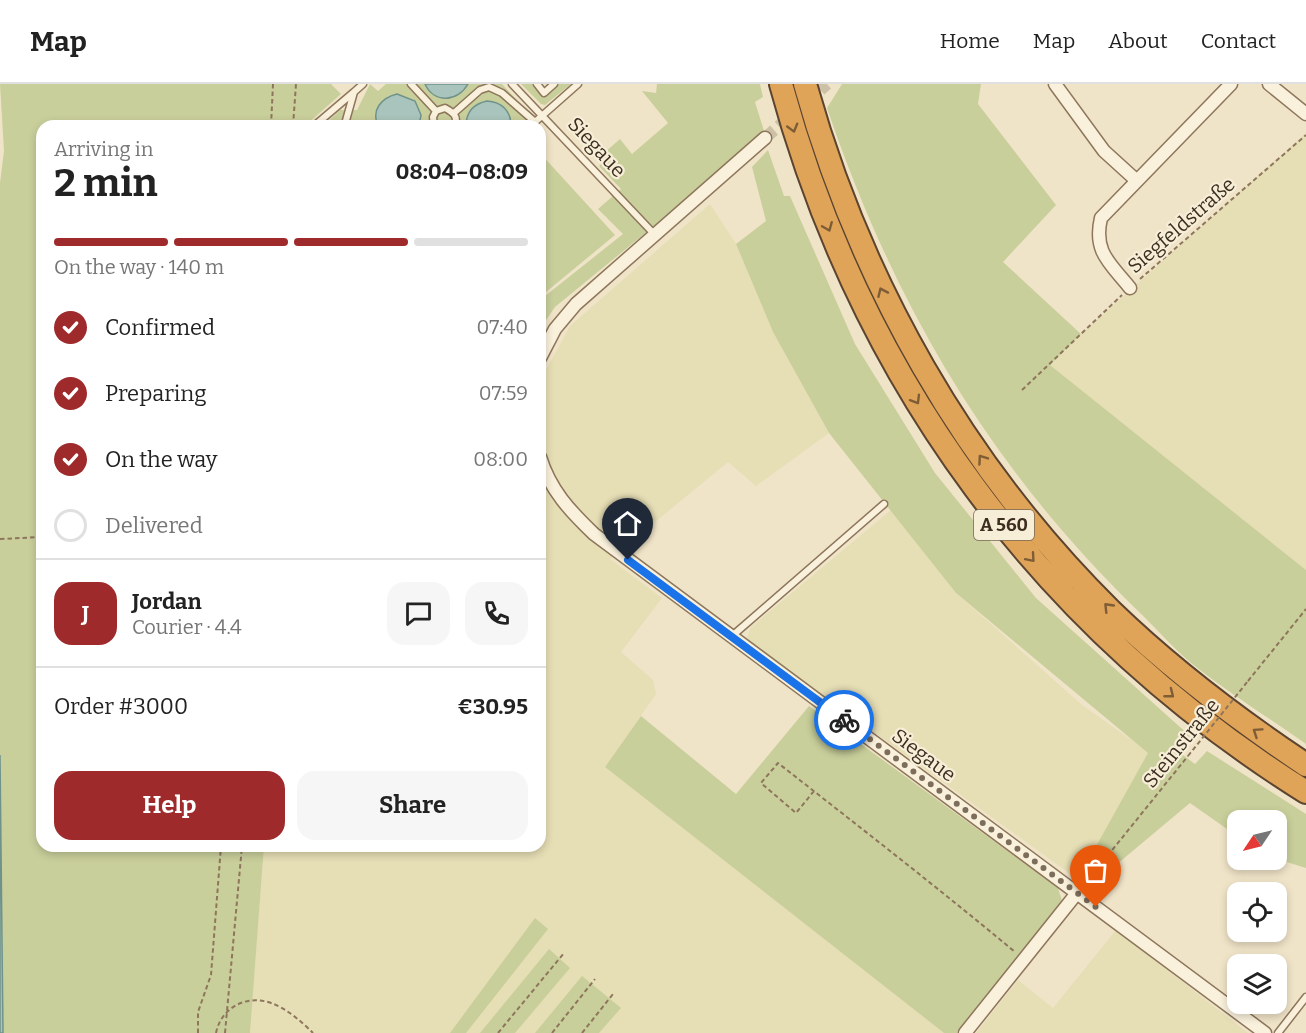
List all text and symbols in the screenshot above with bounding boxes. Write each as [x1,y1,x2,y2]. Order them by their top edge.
text: Map [30,25,87,58]
text: Home [940,28,1000,54]
text: Map [1033,28,1075,54]
text: About [1108,28,1168,54]
text: Contact [1201,28,1276,54]
street label: Siegaue [563,112,631,182]
one-way arrow [786,122,798,133]
text: Arriving in [54,137,153,161]
text: 08:04–08:09 [395,158,528,185]
text: 2 min [54,160,158,206]
street label: Siegfeldstraße [1122,172,1240,278]
one-way arrow [821,220,833,231]
text: On the way · 140 m [54,255,224,279]
one-way arrow [878,287,890,298]
icon: check [54,311,87,344]
text: Confirmed [105,314,215,341]
text: 07:40 [476,315,528,339]
icon: check [54,377,87,410]
text: Preparing [105,380,207,407]
text: 07:59 [479,381,528,405]
one-way arrow [909,394,920,404]
icon: check [54,443,87,476]
text: On the way [105,446,217,473]
text: 08:00 [473,447,528,471]
one-way arrow [978,455,989,466]
pin [602,498,653,560]
icon: home [611,507,644,540]
road number: A 560 [974,510,1034,540]
text: Delivered [105,512,203,539]
one-way arrow [1024,551,1035,562]
button: chat [387,582,450,645]
button: phone [465,582,528,645]
text: Jordan [132,588,202,615]
text: J [82,600,89,627]
one-way arrow [1105,604,1116,615]
text: Courier · 4.4 [132,615,242,639]
one-way arrow [1163,686,1174,697]
courier [814,690,874,750]
text: Order #3000 [54,693,188,720]
text: €30.95 [458,693,528,720]
street label: Steinstraße [1138,693,1224,793]
icon: bike [828,704,861,737]
street label: Siegaue [887,723,961,787]
one-way arrow [1253,728,1264,739]
button: Help [54,771,285,840]
button: Share [297,771,528,840]
north arrow [1227,810,1287,870]
map controls [1227,810,1287,1014]
pin [1070,845,1121,907]
icon: bag [1079,854,1112,887]
button: locate [1227,882,1287,942]
button: layers [1227,954,1287,1014]

